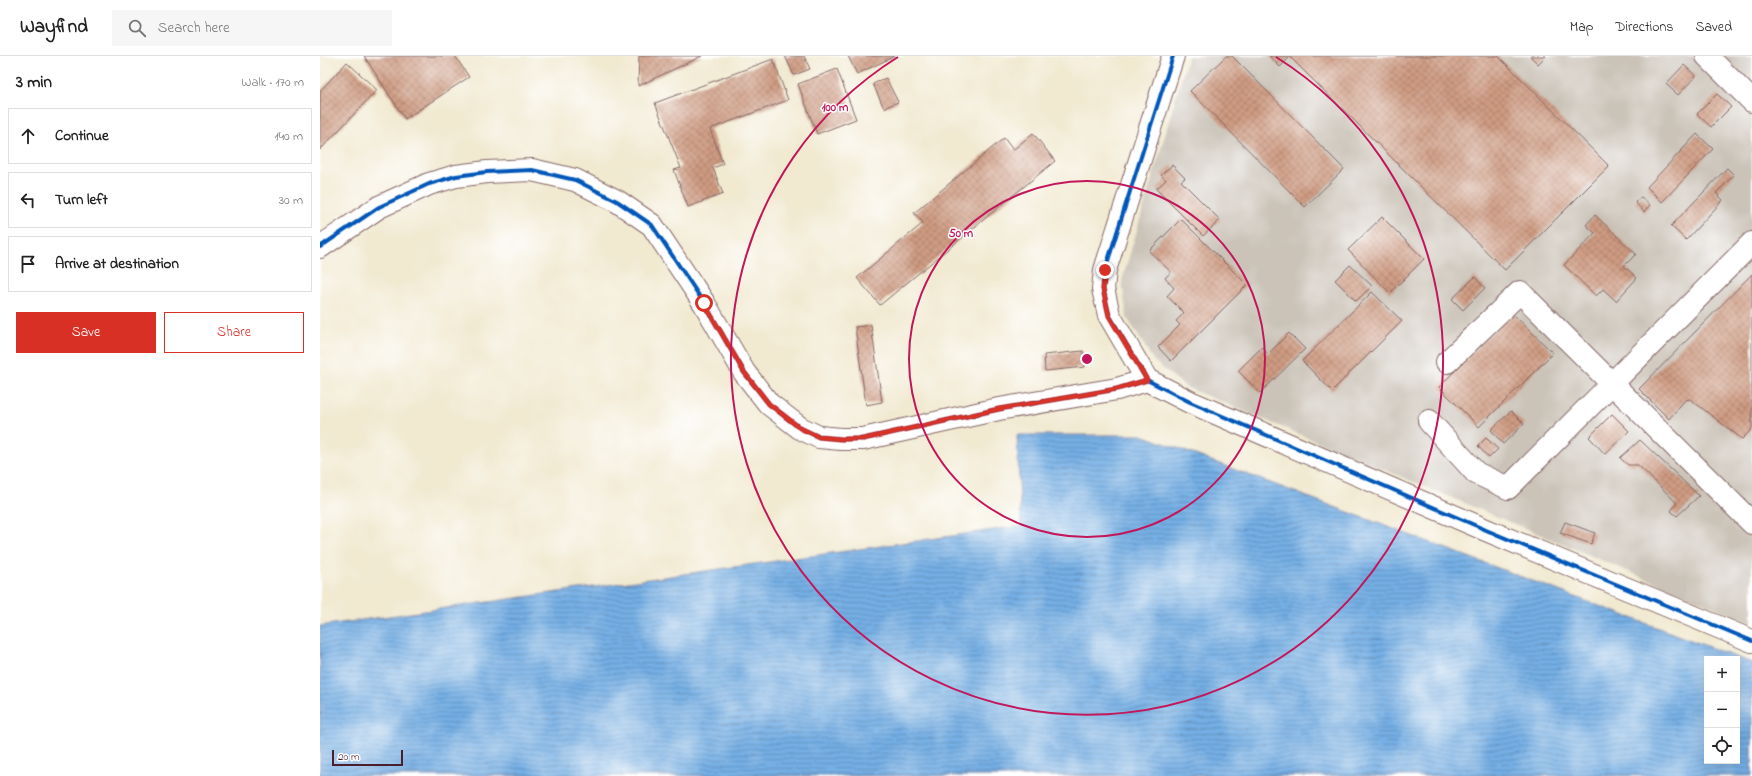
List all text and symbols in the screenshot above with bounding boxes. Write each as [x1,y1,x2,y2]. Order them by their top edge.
search box [112,10,392,46]
text: Wayfind [20,14,88,41]
icon: search [126,17,148,39]
text: Search here [158,17,230,39]
text: Map [1570,17,1593,38]
text: Directions [1615,17,1673,38]
text: Saved [1695,17,1732,38]
text: 3 min [16,70,52,95]
text: Walk · 170 m [241,73,304,92]
text: 100 m [822,99,849,117]
icon: ahead [17,125,39,147]
text: Continue [55,125,109,147]
text: 140 m [275,127,303,146]
icon: left [17,189,39,211]
text: Turn left [55,189,108,211]
text: 30 m [279,191,303,210]
text: 50 m [949,225,974,243]
icon: arrive [17,253,39,275]
text: Arrive at destination [55,253,179,275]
route end [1096,261,1114,279]
route start [695,294,713,312]
button: Save [16,312,156,353]
button: Share [164,312,304,353]
centre of rings [1080,352,1094,366]
map controls [1704,656,1740,764]
button: + [1704,656,1740,692]
button: − [1704,692,1740,728]
button: locate [1704,728,1740,764]
scale bar [332,748,403,767]
text: 20 m [338,749,360,765]

